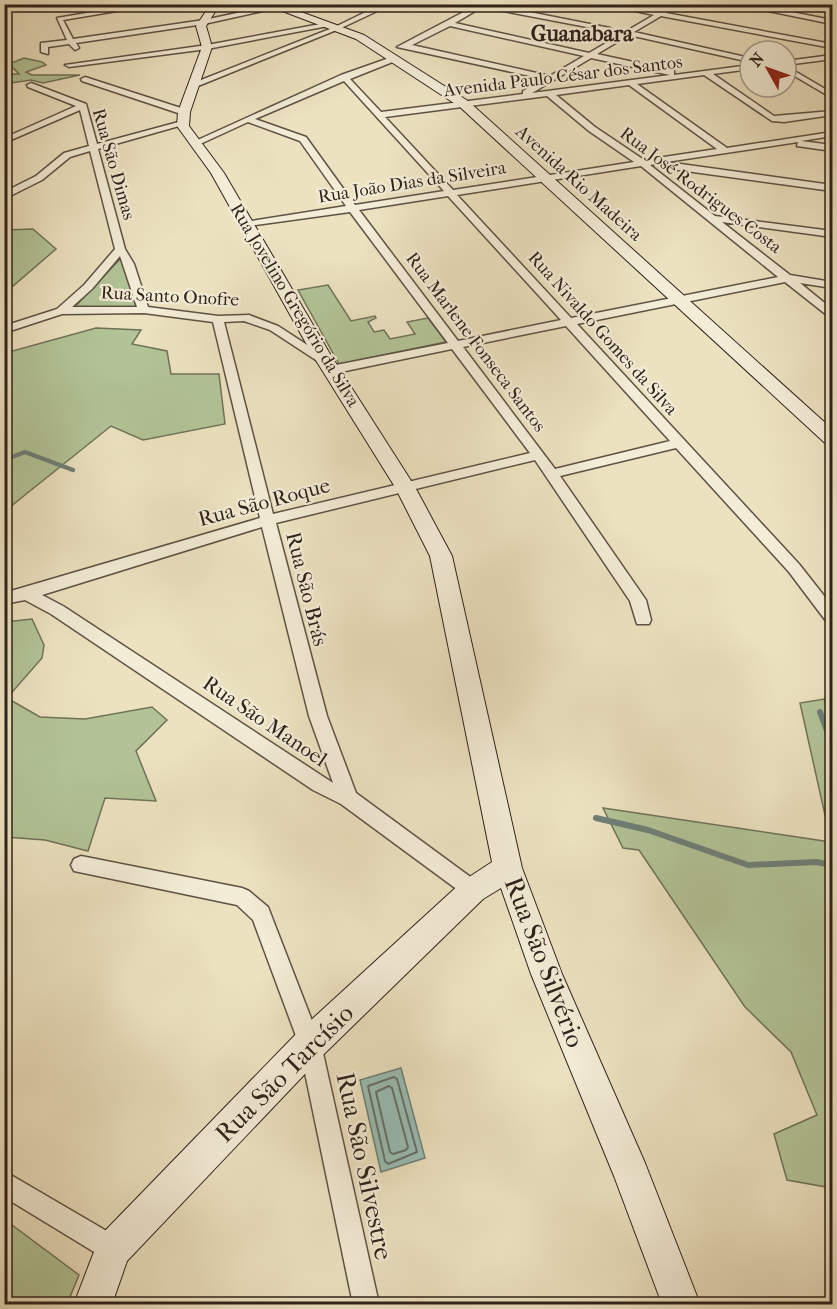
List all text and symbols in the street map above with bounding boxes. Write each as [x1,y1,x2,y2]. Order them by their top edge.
district label: Guanabara [531,21,634,47]
north arrow [738,39,798,99]
text: N [746,48,769,70]
street label: Avenida Paulo César dos Santos [441,51,684,102]
street label: Rua São Dimas [88,106,140,223]
street label: Avenida Rio Madeira [511,121,647,246]
street label: Rua José Rodrigues Costa [616,123,786,258]
street label: Rua João Dias da Silveira [317,157,508,208]
street label: Rua Jovelino Gregório da Silva [225,200,364,411]
street label: Rua Nivaldo Gomes da Silva [524,247,682,420]
street label: Rua Marlene Fonseca Santos [401,248,550,436]
street label: Rua Santo Onofre [100,282,240,311]
street label: Rua São Roque [196,473,332,531]
street label: Rua São Brás [281,529,333,649]
street label: Rua São Manoel [198,671,332,771]
street label: Rua São Silvério [498,873,591,1052]
street label: Rua São Tarcísio [209,998,360,1149]
street label: Rua São Silvestre [330,1070,400,1263]

